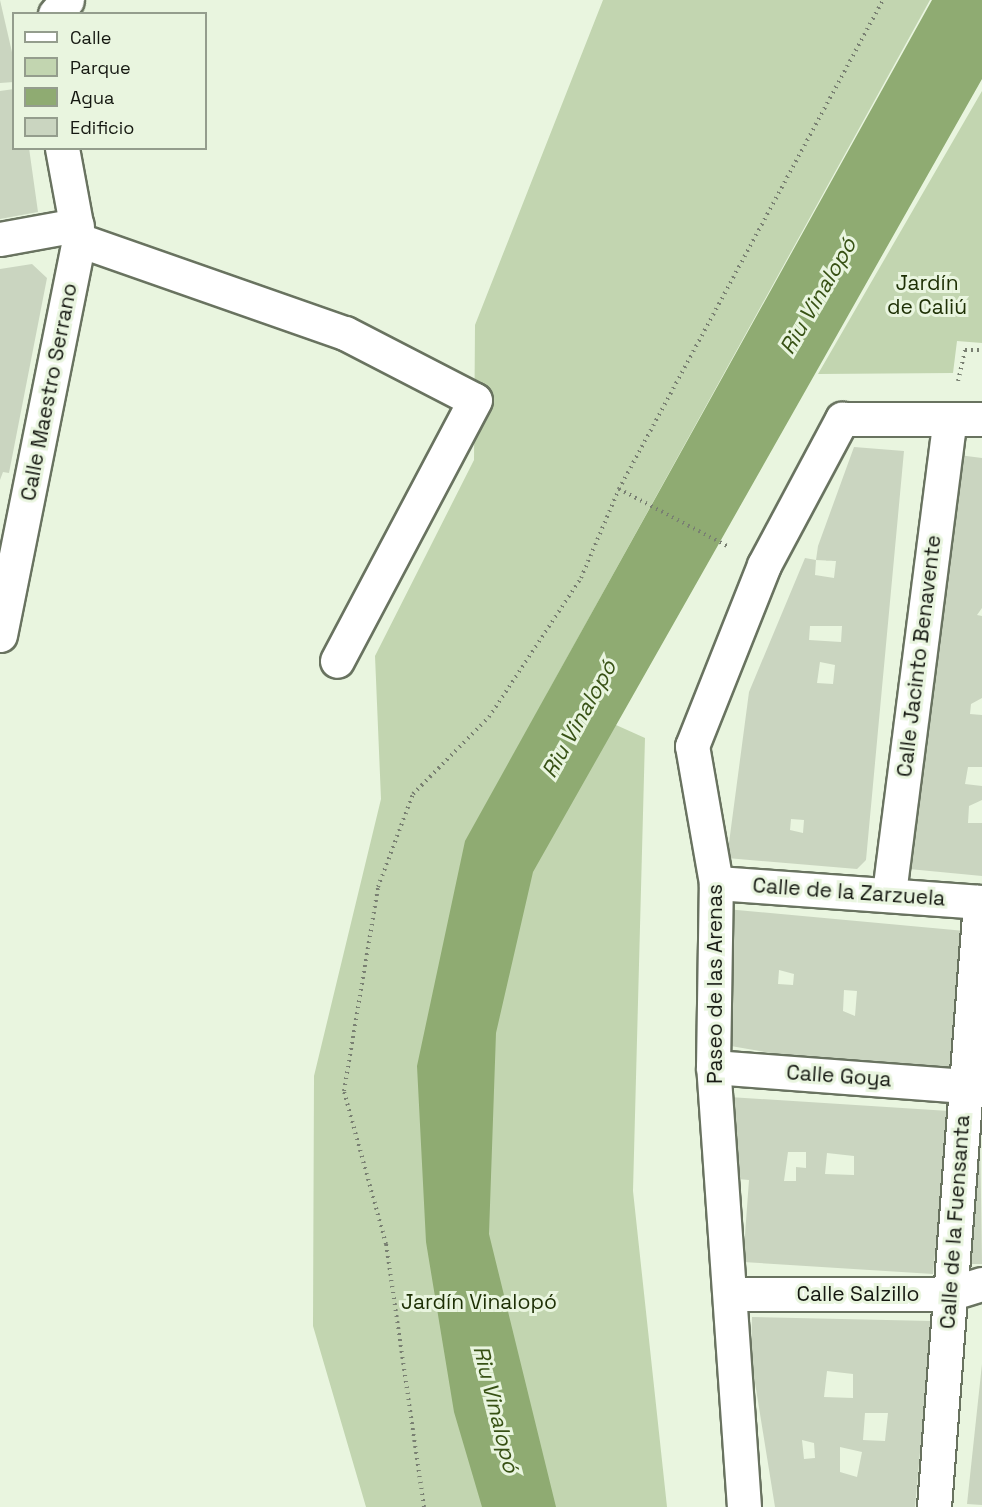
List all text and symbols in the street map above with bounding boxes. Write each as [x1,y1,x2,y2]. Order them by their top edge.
legend [12,12,207,150]
text: Calle [70,26,111,49]
text: Parque [70,56,131,79]
text: Agua [70,86,114,109]
text: Edificio [70,116,134,139]
water label: Riu Vinalopó [774,233,862,359]
park label: Jardín de Caliú [887,270,967,320]
street label: Calle Maestro Serrano [16,281,82,503]
street label: Calle Jacinto Benavente [892,534,946,778]
water label: Riu Vinalopó [536,656,622,782]
street label: Calle de la Zarzuela [752,873,946,911]
street label: Paseo de las Arenas [702,884,728,1084]
street label: Calle Goya [786,1060,892,1092]
street label: Calle de la Fuensanta [935,1114,975,1330]
street label: Calle Salzillo [796,1281,920,1307]
park label: Jardín Vinalopó [401,1289,557,1315]
water label: Riu Vinalopó [467,1343,525,1475]

